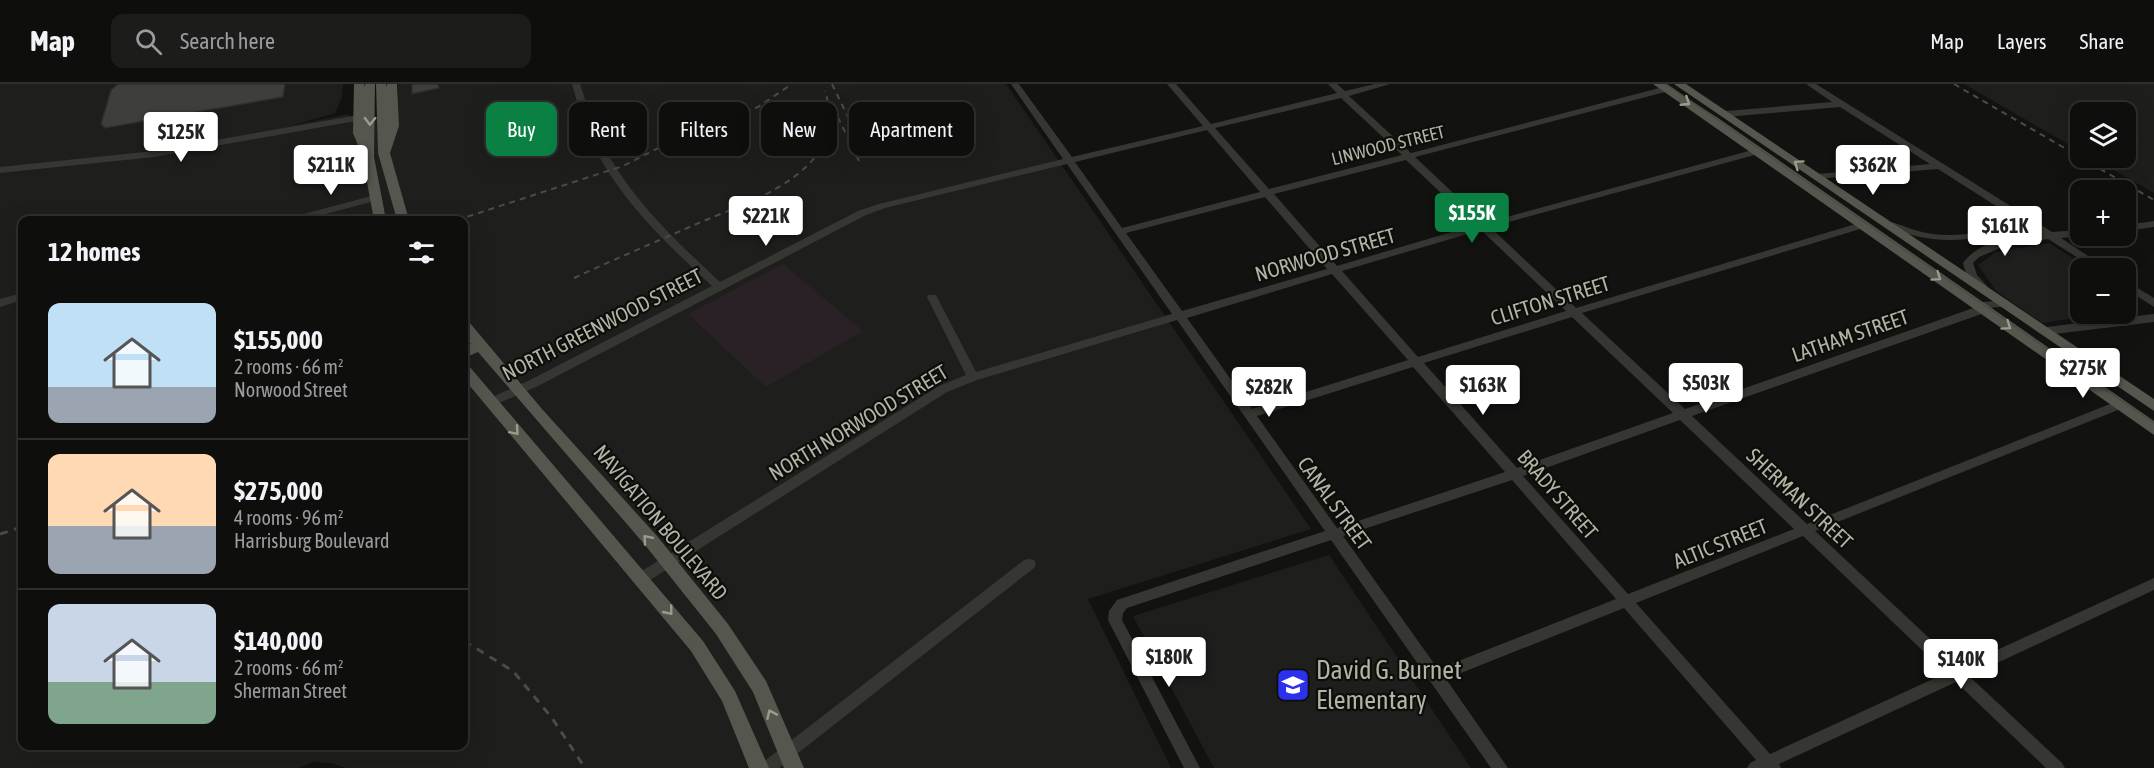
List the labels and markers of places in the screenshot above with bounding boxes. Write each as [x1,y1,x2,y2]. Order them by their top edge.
pin: $125K [139,112,223,163]
pin: $211K [289,145,373,196]
pin: $362K [1831,145,1915,196]
pin: $155K [1430,193,1514,244]
pin: $221K [724,196,808,247]
pin: $161K [1963,206,2047,257]
pin: $275K [2041,348,2125,399]
pin: $503K [1664,363,1748,414]
pin: $163K [1441,365,1525,416]
pin: $282K [1227,367,1311,418]
pin: $180K [1127,637,1211,688]
pin: $140K [1919,639,2003,690]
place label: David G. Burnet Elementary [1316,655,1462,715]
school or university icon: David G. Burnet Elementary [1275,667,1311,703]

